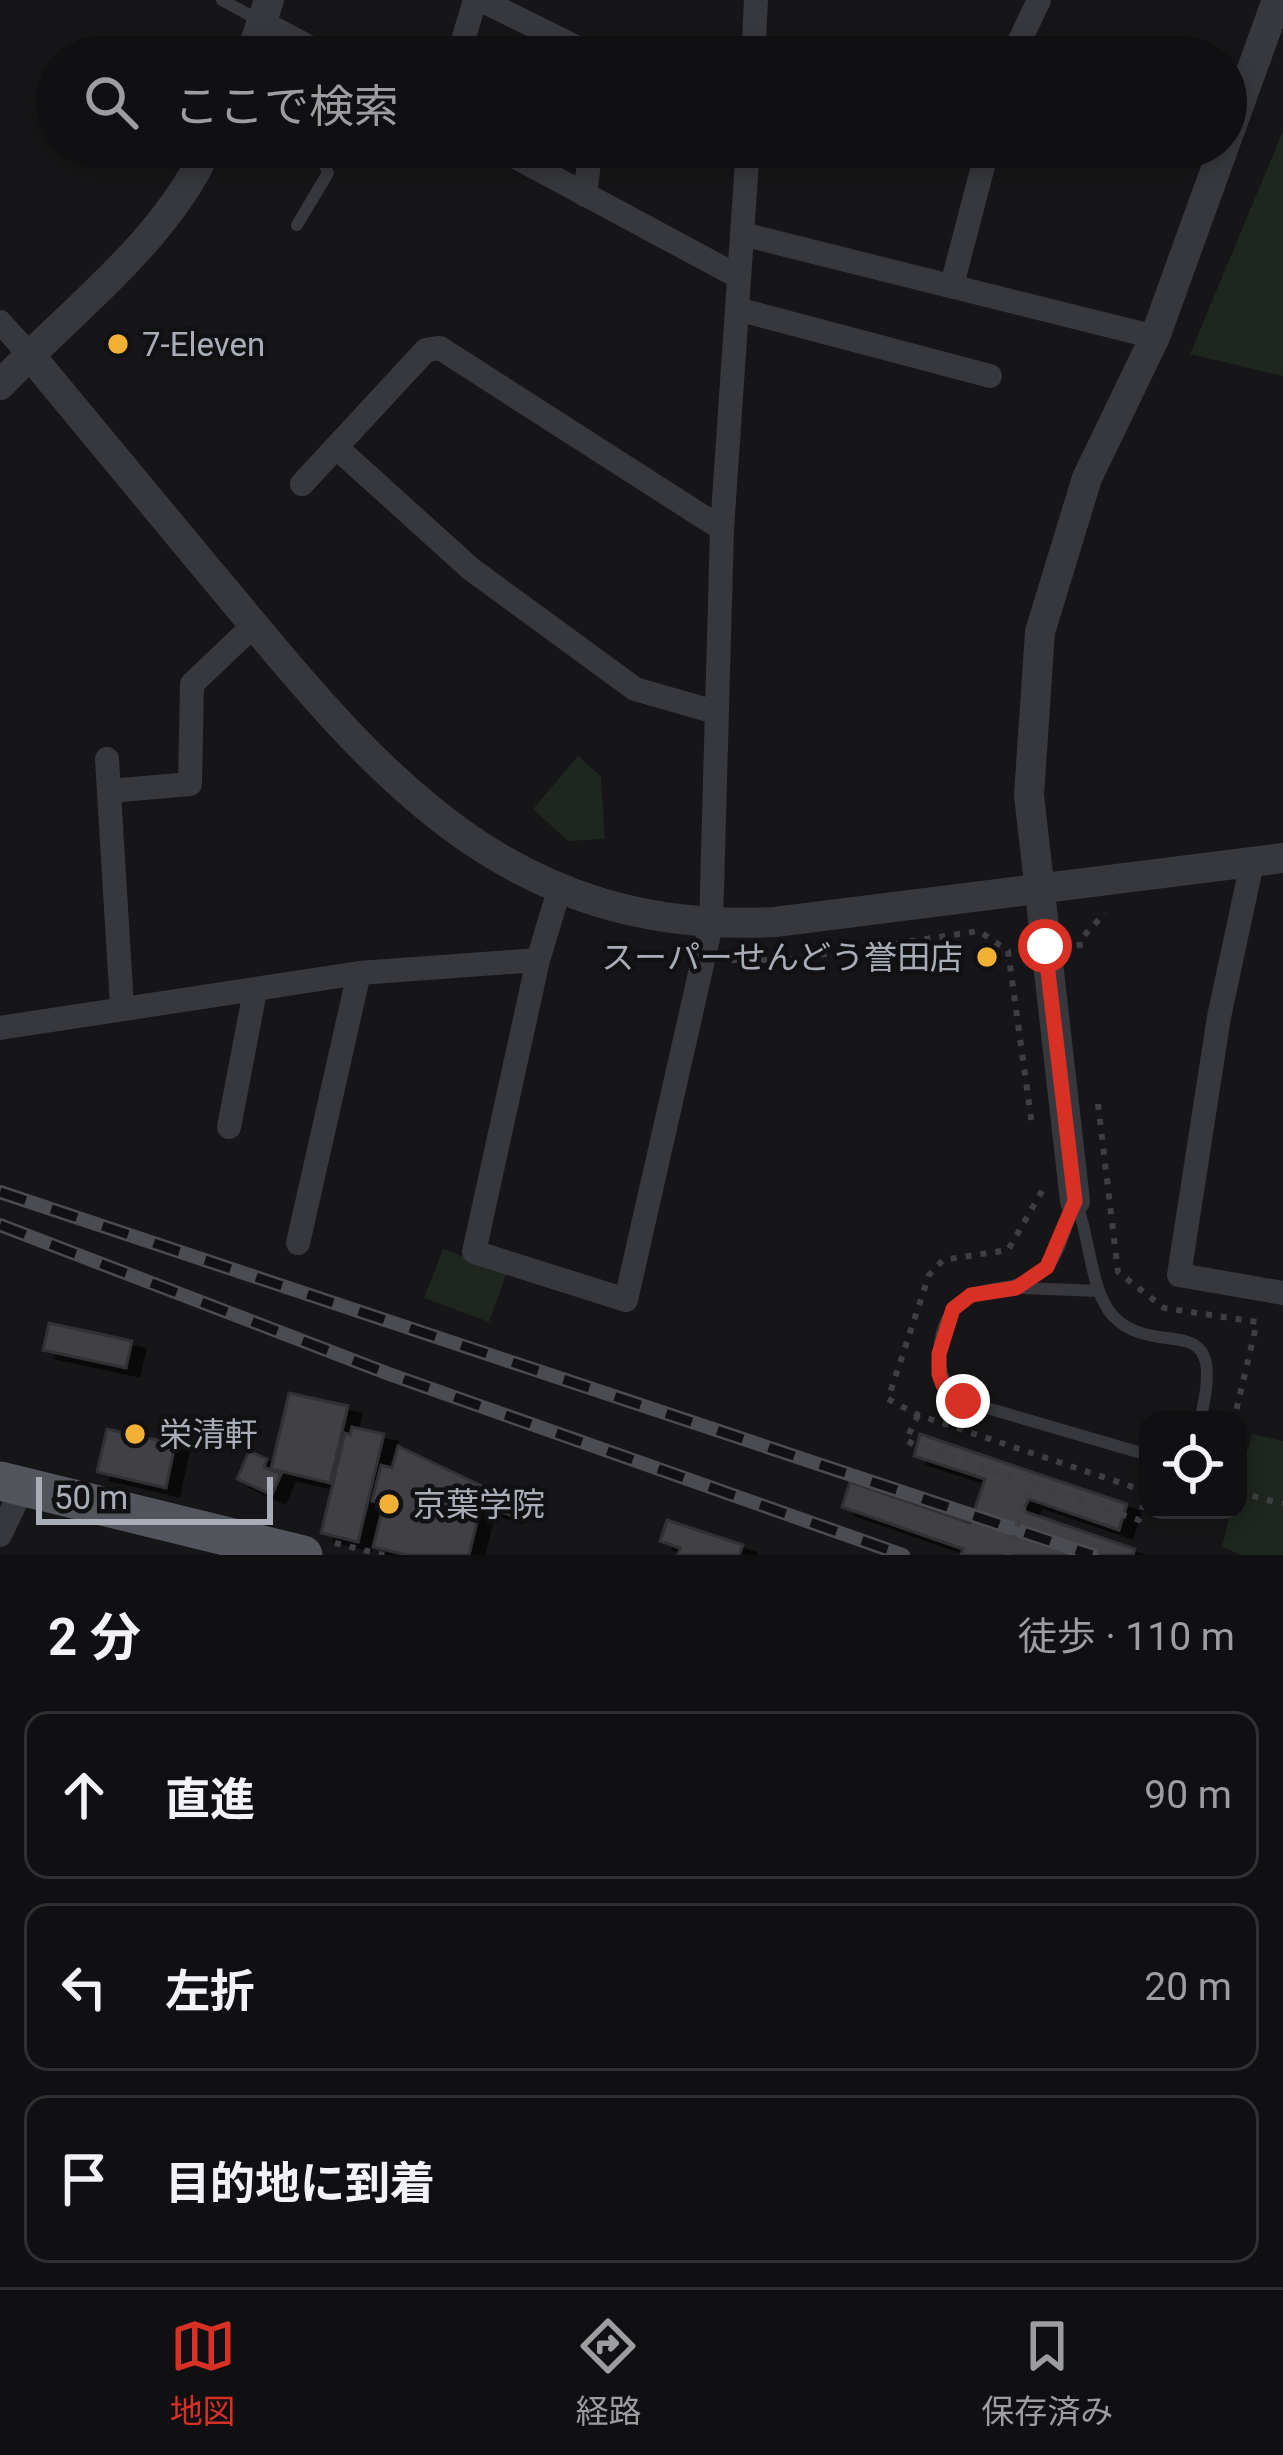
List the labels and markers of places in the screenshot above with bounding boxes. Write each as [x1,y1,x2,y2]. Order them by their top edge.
place label: 7-Eleven [142,325,265,364]
marker: 7-Eleven [105,331,131,357]
place label: スーパーせんどう誉田店 [601,938,963,977]
marker: スーパーせんどう誉田店 [974,944,1000,970]
place label: 栄清軒 [159,1415,258,1454]
marker: 栄清軒 [122,1421,148,1447]
place label: 京葉学院 [413,1485,545,1524]
marker: 京葉学院 [376,1491,402,1517]

